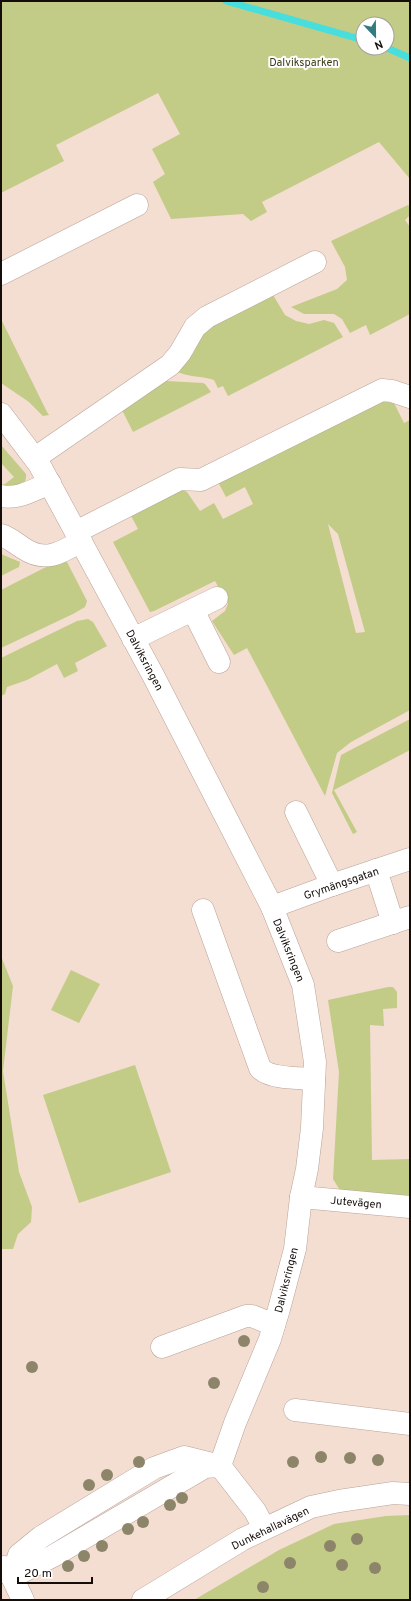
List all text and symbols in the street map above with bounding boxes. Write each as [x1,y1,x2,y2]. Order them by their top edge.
north arrow [355,16,395,56]
text: N [372,36,385,52]
park label: Dalviksparken [269,56,339,70]
street label: Dalviksringen [122,628,166,693]
street label: Grymängsgatan [302,865,381,903]
street label: Dalviksringen [269,917,307,984]
street label: Jutevägen [330,1194,382,1212]
street label: Dalviksringen [272,1246,302,1314]
street label: Dunkehallavägen [229,1504,311,1554]
scale bar [18,1559,92,1585]
text: 20 m [24,1566,52,1582]

